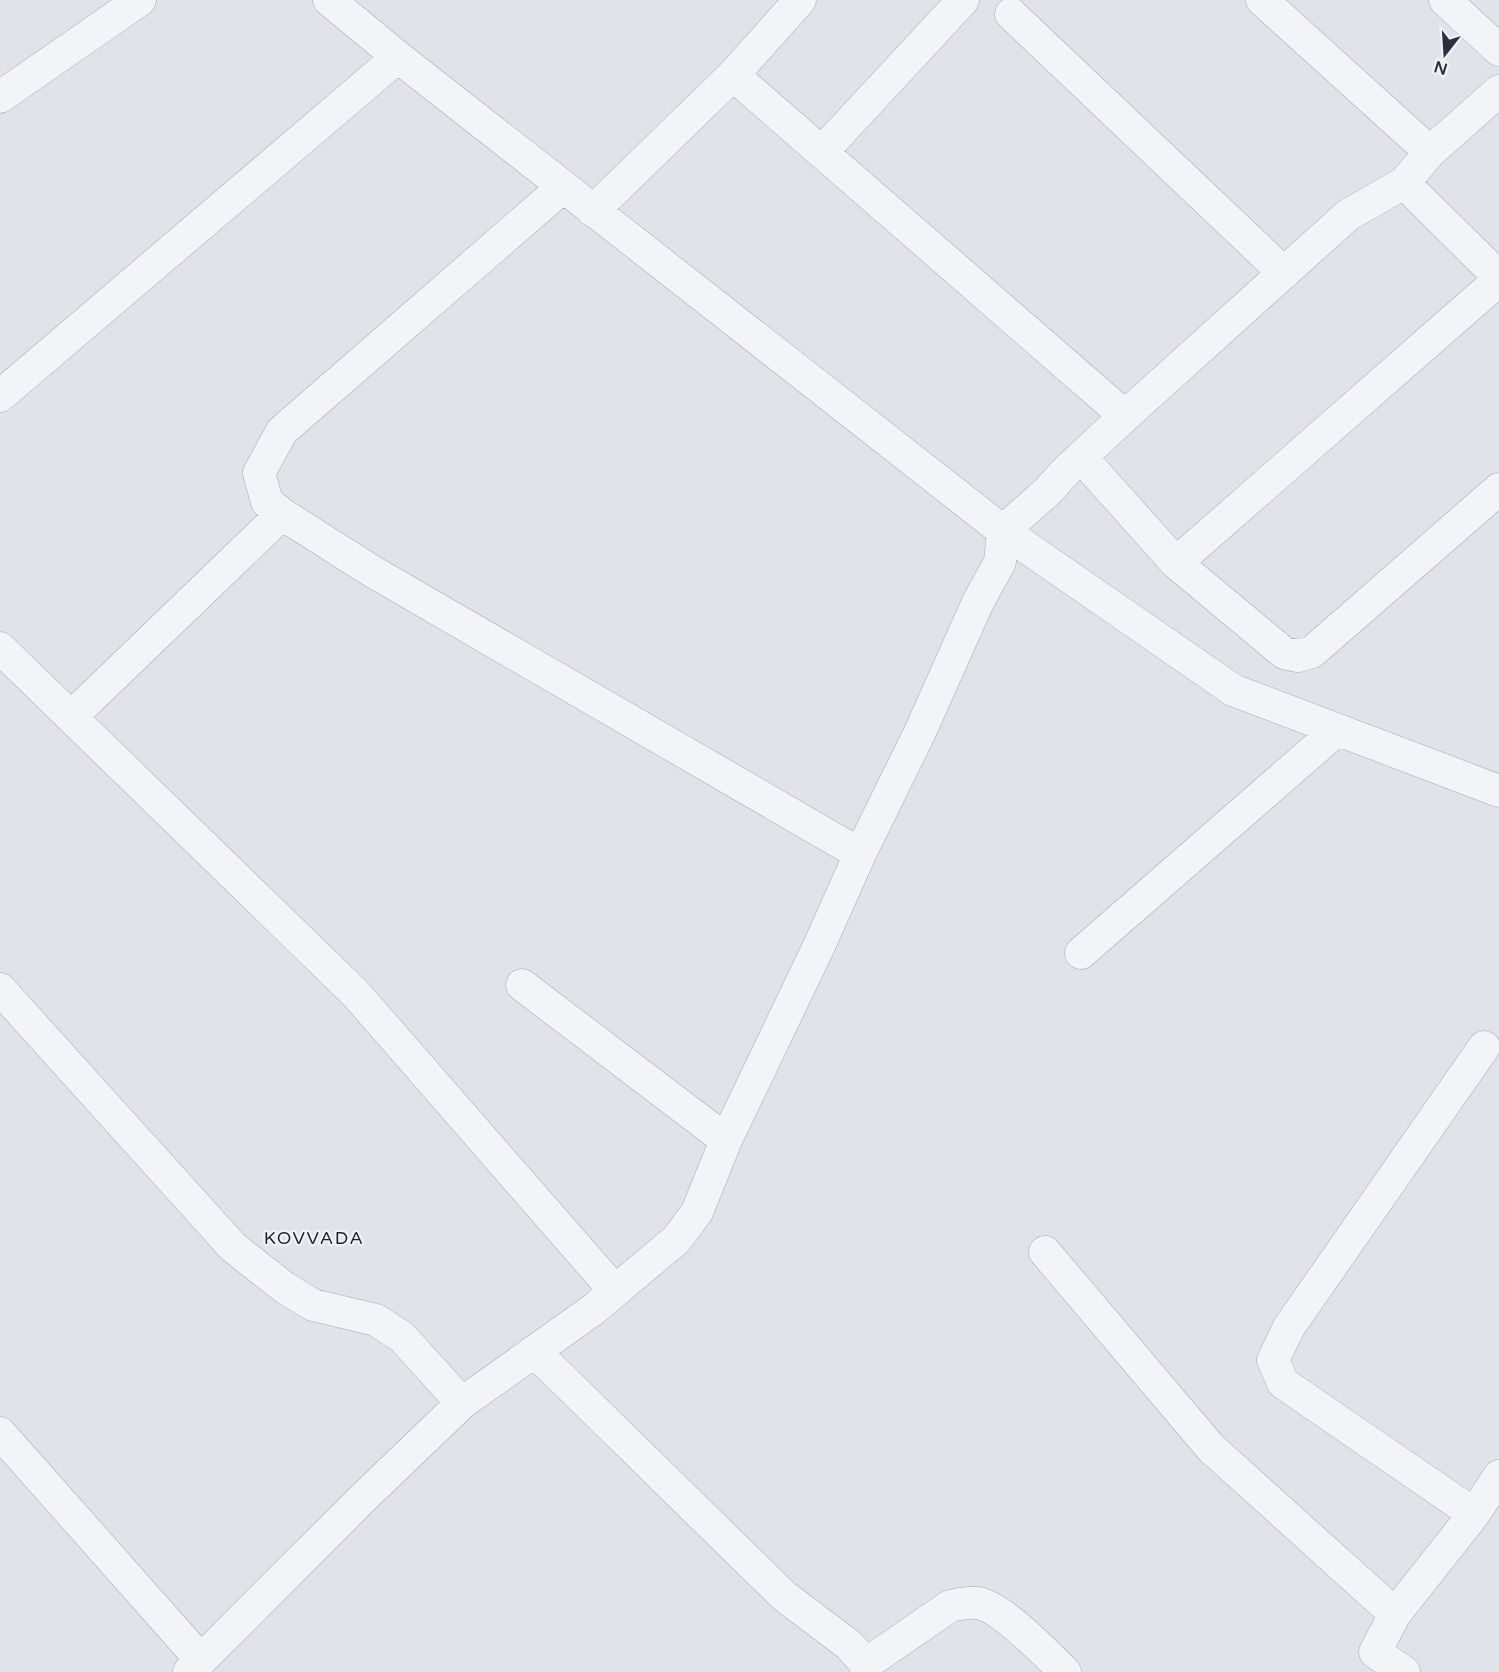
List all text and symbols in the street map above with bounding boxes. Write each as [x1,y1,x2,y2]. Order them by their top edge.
north arrow [1415,24,1475,84]
text: N [1432,56,1450,79]
district label: KOVVADA [264,1227,364,1249]

